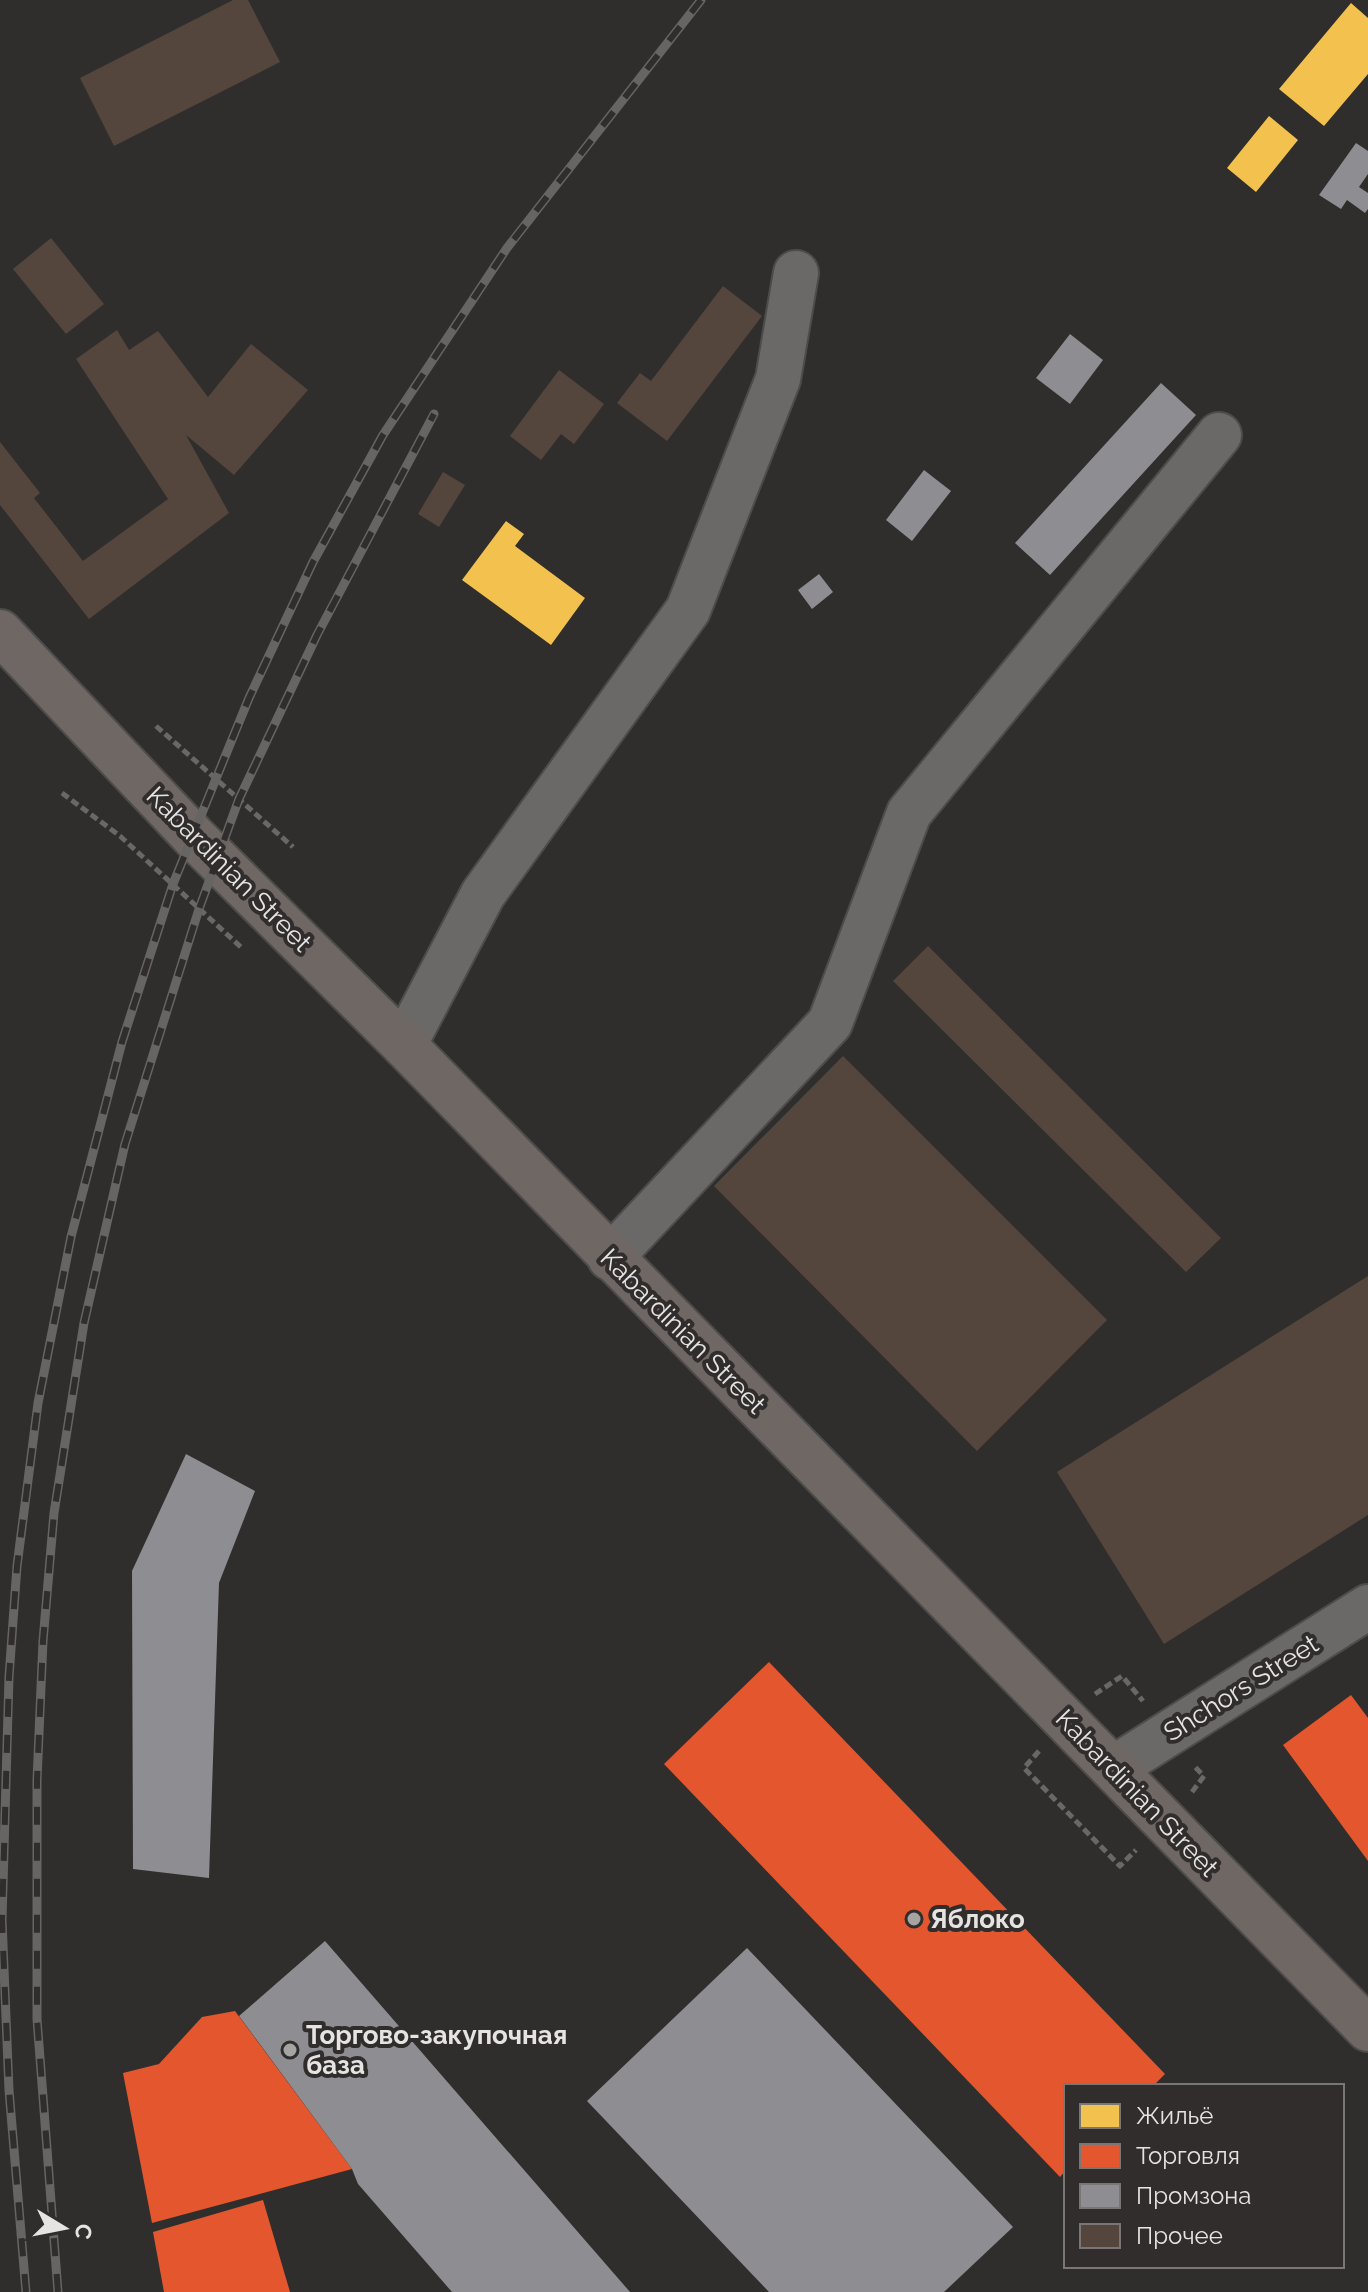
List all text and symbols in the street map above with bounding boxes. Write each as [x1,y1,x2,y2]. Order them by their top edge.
street label: Kabardinian Street [140,780,318,958]
street label: Kabardinian Street [594,1242,772,1420]
street label: Shchors Street [1158,1628,1324,1747]
street label: Kabardinian Street [1050,1703,1225,1883]
place label: Яблоко [930,1904,1025,1934]
marker: Яблоко [905,1910,923,1928]
place label: Торгово-закупочная база [306,2020,567,2080]
marker: Торгово-закупочная база [281,2041,299,2059]
legend [1064,2084,1344,2268]
text: Жильё [1136,2101,1213,2130]
text: Торговля [1136,2141,1240,2170]
text: Промзона [1136,2181,1251,2210]
north arrow [24,2188,104,2268]
text: Прочее [1136,2221,1223,2250]
text: С [70,2222,98,2241]

